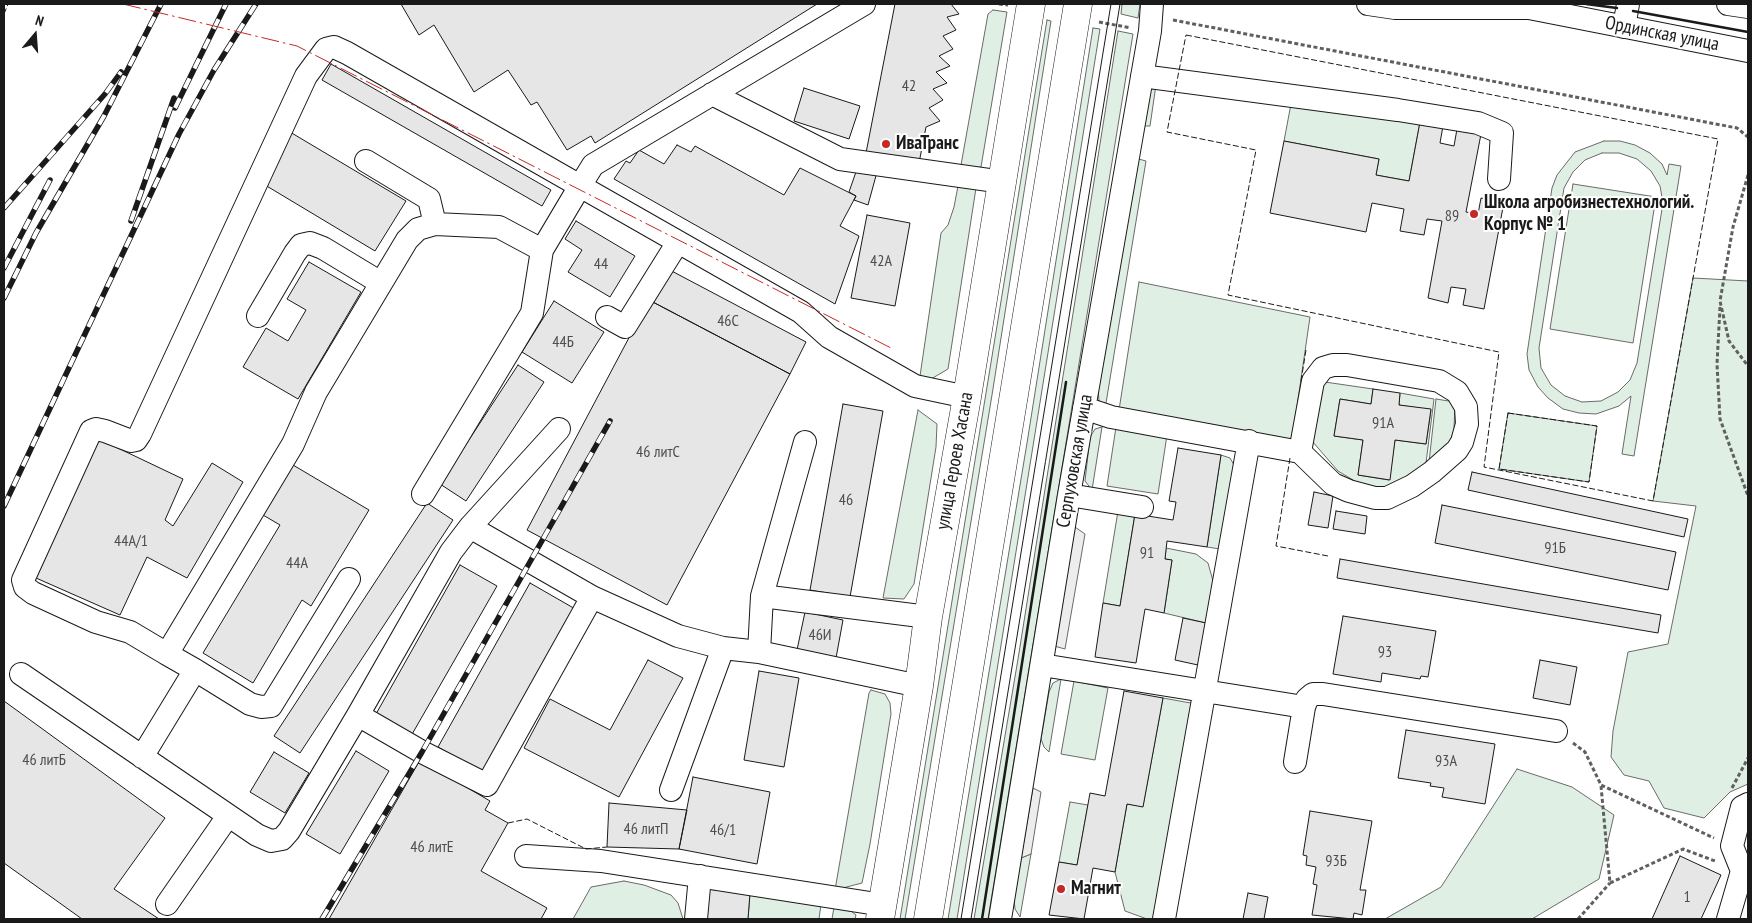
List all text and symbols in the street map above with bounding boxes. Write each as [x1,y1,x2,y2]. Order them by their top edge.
north arrow [10,10,60,60]
text: N [33,11,46,30]
street label: Ординская улица [1603,12,1721,56]
house number: 42 [902,76,916,96]
place label: ИваТранс [896,133,959,155]
marker: ИваТранс [880,138,892,150]
place label: Школа агробизнестехнологий. Корпус № 1 [1484,192,1694,236]
house number: 89 [1445,206,1459,226]
marker: Школа агробизнестехнологий. Корпус № 1 [1468,208,1480,220]
house number: 42А [870,251,892,271]
house number: 44 [594,254,608,274]
house number: 46С [717,311,739,331]
house number: 44Б [552,332,574,352]
street label: улица Героев Хасана [932,390,978,532]
street label: Серпуховская улица [1052,393,1098,529]
house number: 91А [1372,413,1394,433]
house number: 46 литС [636,442,680,462]
house number: 46 [839,490,853,510]
house number: 44А/1 [114,531,148,551]
house number: 91Б [1544,538,1566,558]
house number: 91 [1140,543,1154,563]
house number: 44А [286,553,308,573]
house number: 46И [808,625,832,645]
house number: 93 [1378,642,1392,662]
house number: 46 литБ [22,750,66,770]
house number: 93А [1435,751,1457,771]
house number: 46 литП [624,819,668,839]
house number: 46/1 [710,820,736,840]
house number: 46 литЕ [410,837,454,857]
house number: 93Б [1325,851,1347,871]
place label: Магнит [1071,878,1121,900]
marker: Магнит [1055,883,1067,895]
house number: 1 [1683,887,1691,907]

